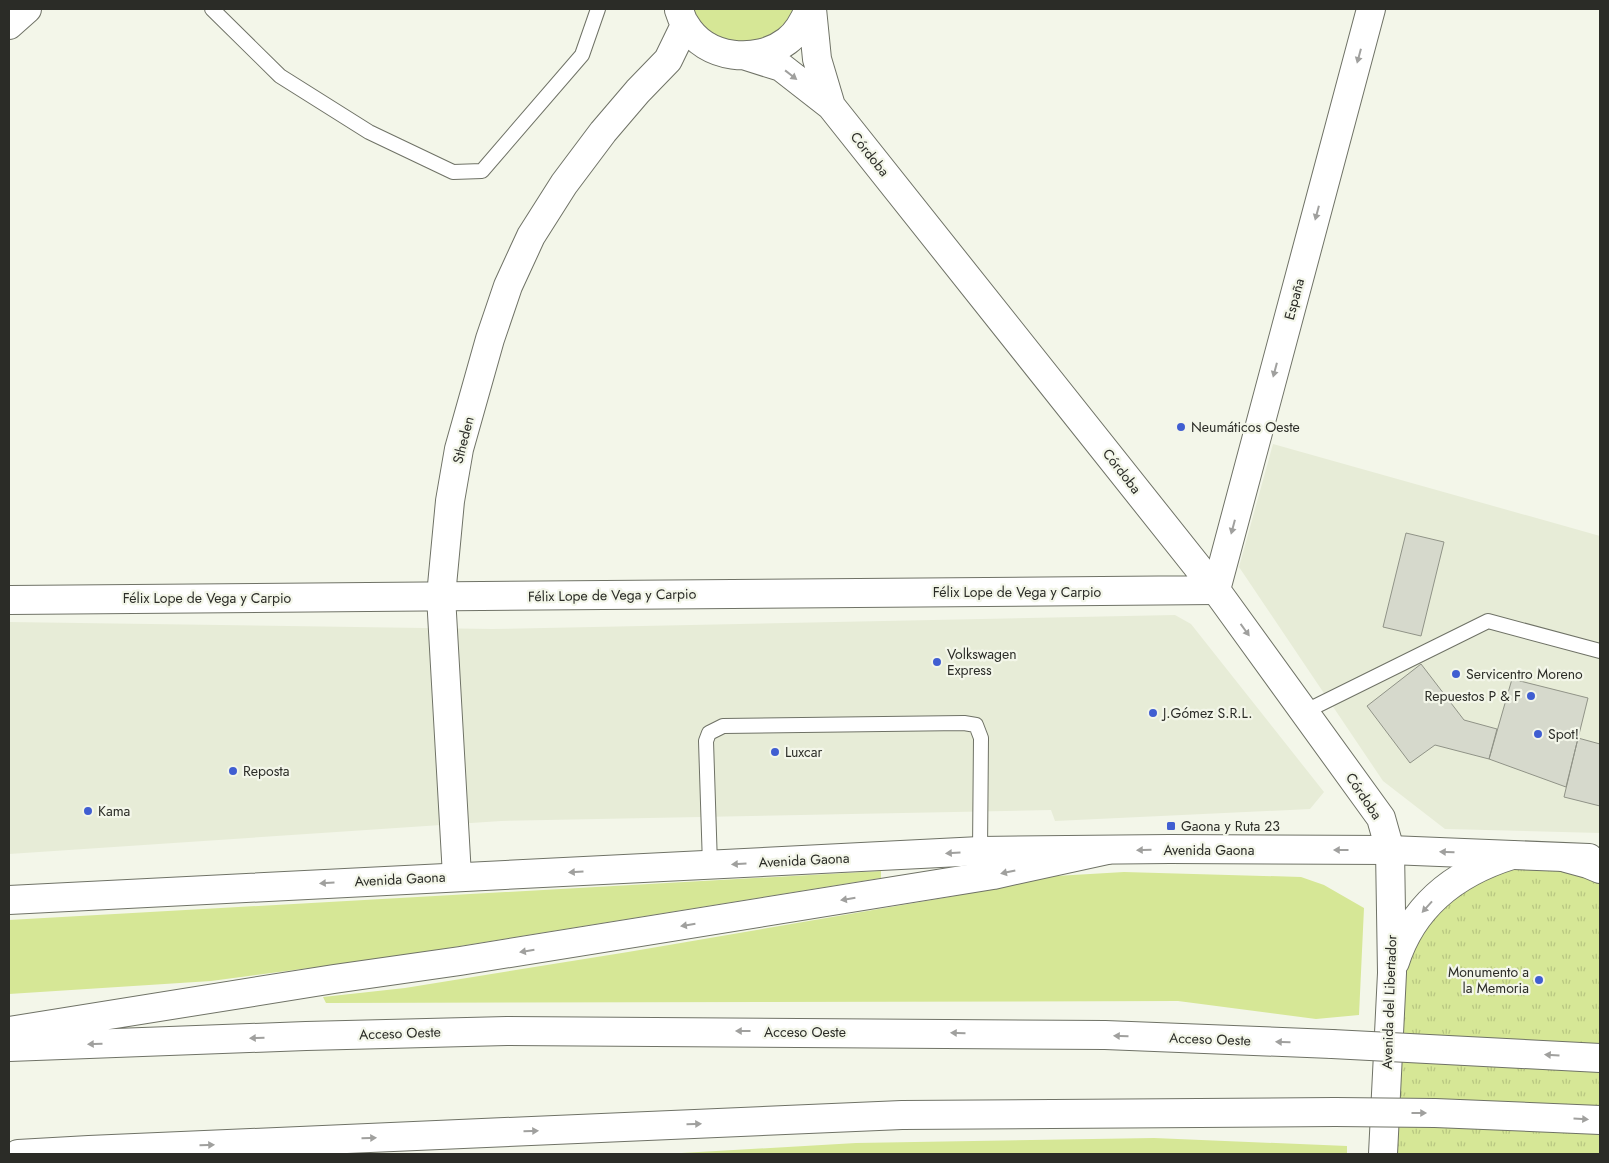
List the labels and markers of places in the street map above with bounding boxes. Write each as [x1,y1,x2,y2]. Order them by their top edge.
place label: Neumáticos Oeste [1191,417,1300,437]
marker: Neumáticos Oeste [1175,421,1187,433]
place label: Volkswagen Express [947,644,1017,680]
marker: Volkswagen Express [931,656,943,668]
place label: Servicentro Moreno [1466,664,1583,684]
marker: Servicentro Moreno [1450,668,1462,680]
place label: Repuestos P & F [1424,686,1521,706]
marker: Repuestos P & F [1525,690,1537,702]
place label: J.Gómez S.R.L. [1161,703,1252,723]
marker: J.Gómez S.R.L. [1147,707,1159,719]
place label: Spot! [1548,724,1579,744]
marker: Spot! [1532,728,1544,740]
place label: Luxcar [785,742,822,762]
marker: Luxcar [769,746,781,758]
place label: Reposta [243,761,289,781]
marker: Reposta [227,765,239,777]
place label: Kama [98,801,130,821]
marker: Kama [82,805,94,817]
place label: Gaona y Ruta 23 [1181,816,1280,836]
marker: Gaona y Ruta 23 [1165,820,1177,832]
place label: Monumento a la Memoria [1448,962,1529,998]
marker: Monumento a la Memoria [1533,974,1545,986]

